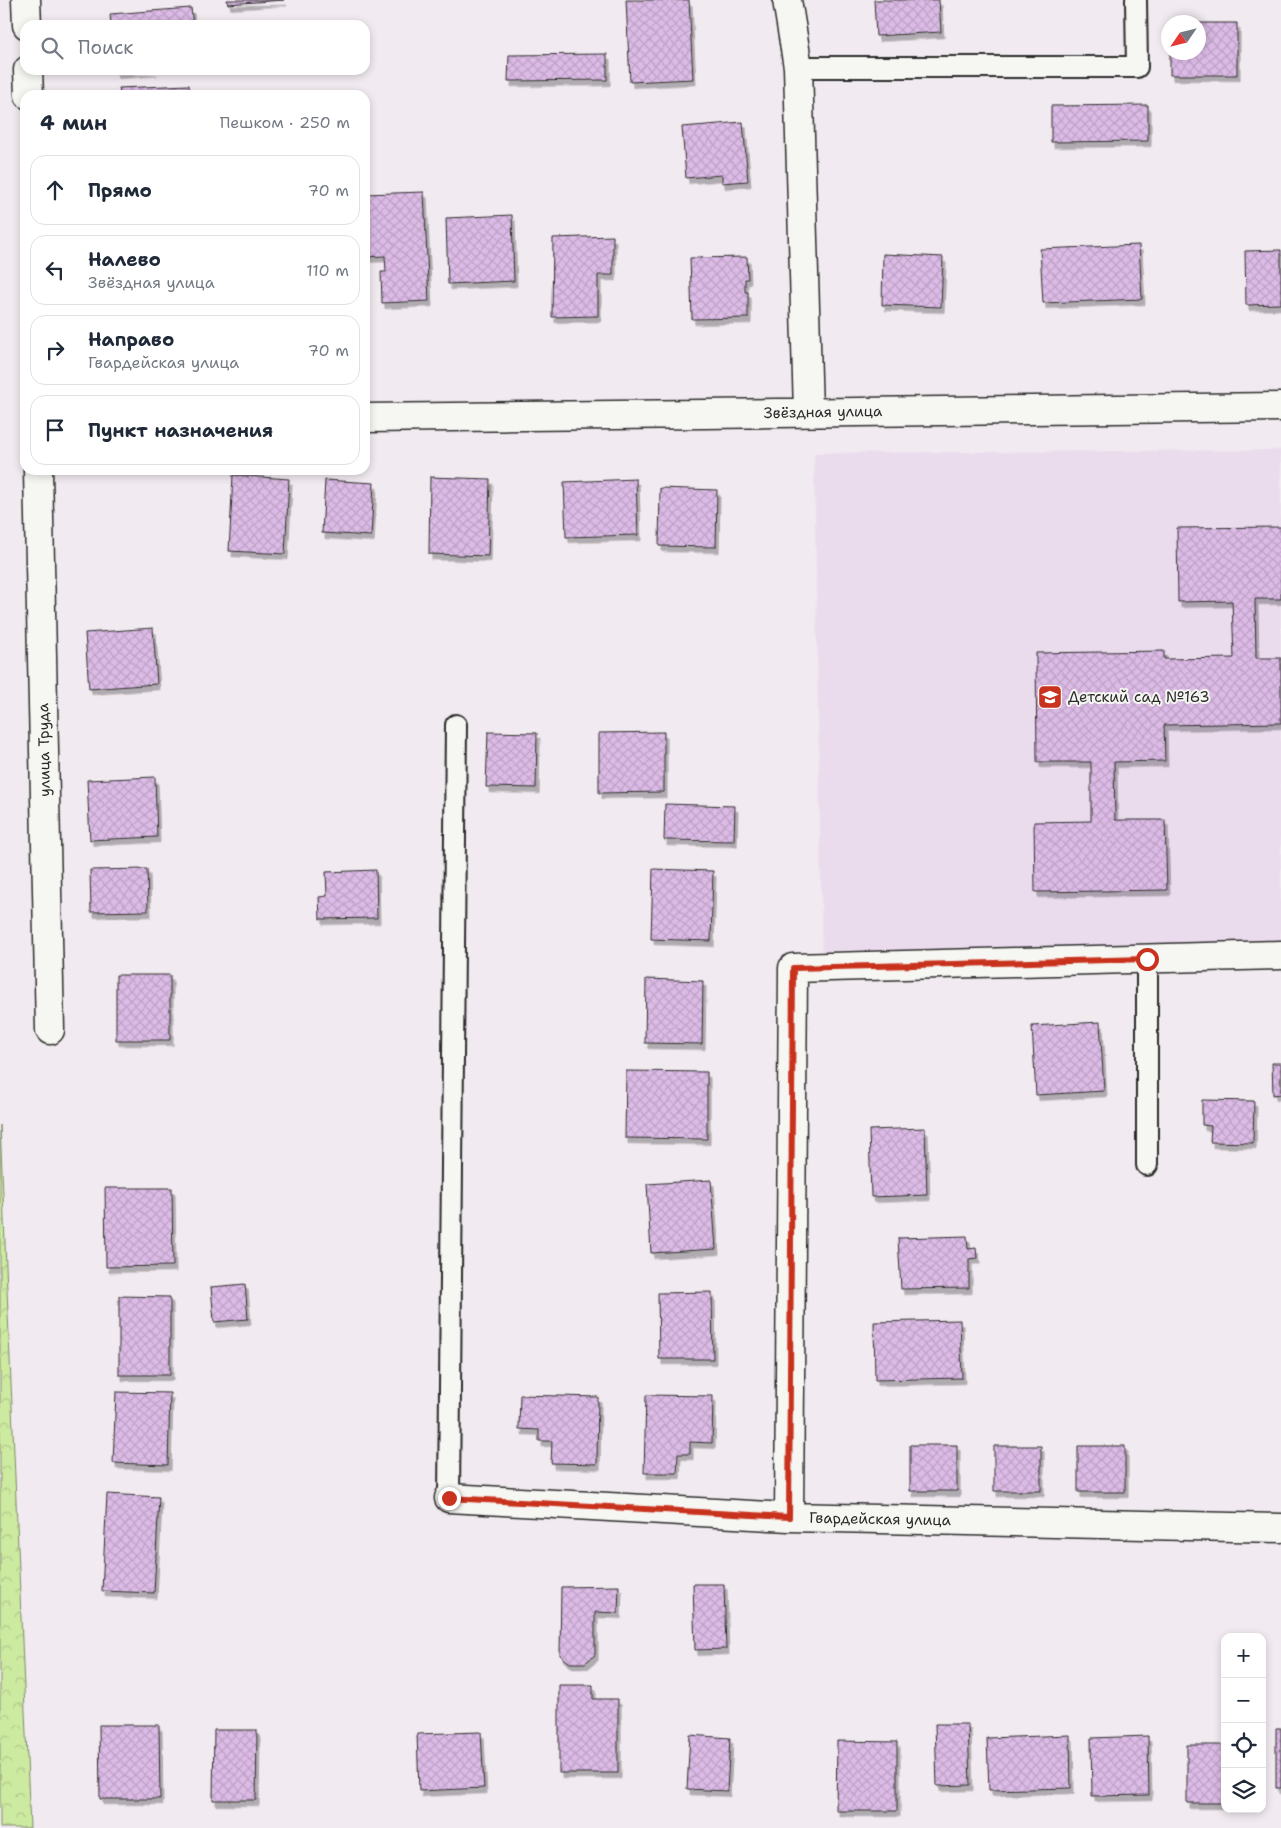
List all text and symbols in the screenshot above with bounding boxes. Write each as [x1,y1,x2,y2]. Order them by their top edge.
north arrow [1161,15,1206,60]
search box [20,20,370,75]
icon: search [38,34,66,62]
text: Поиск [78,35,133,60]
text: 4 мин [40,109,107,137]
text: Пешком · 250 m [220,112,350,133]
icon: ahead [41,176,69,204]
text: Прямо [88,178,152,203]
text: 70 m [308,180,349,201]
text: Налево [88,247,161,272]
icon: left [41,256,69,284]
text: 110 m [306,260,349,281]
text: Звёздная улица [88,272,215,293]
text: Направо [88,327,174,352]
icon: right [41,336,69,364]
text: 70 m [308,340,349,361]
text: Гвардейская улица [88,352,239,373]
street label: Звёздная улица [763,401,883,423]
icon: arrive [41,416,69,444]
text: Пункт назначения [88,418,273,443]
school or university icon: Детский cад №163 [1037,684,1063,710]
place label: Детский cад №163 [1068,687,1210,707]
street label: улица Труда [33,702,55,797]
route start [1136,948,1159,971]
route end [438,1487,461,1510]
street label: Гвардейская улица [809,1508,952,1530]
map controls [1221,1633,1266,1813]
button: + [1221,1633,1266,1678]
button: − [1221,1678,1266,1723]
button: locate [1221,1723,1266,1768]
button: layers [1221,1768,1266,1813]

